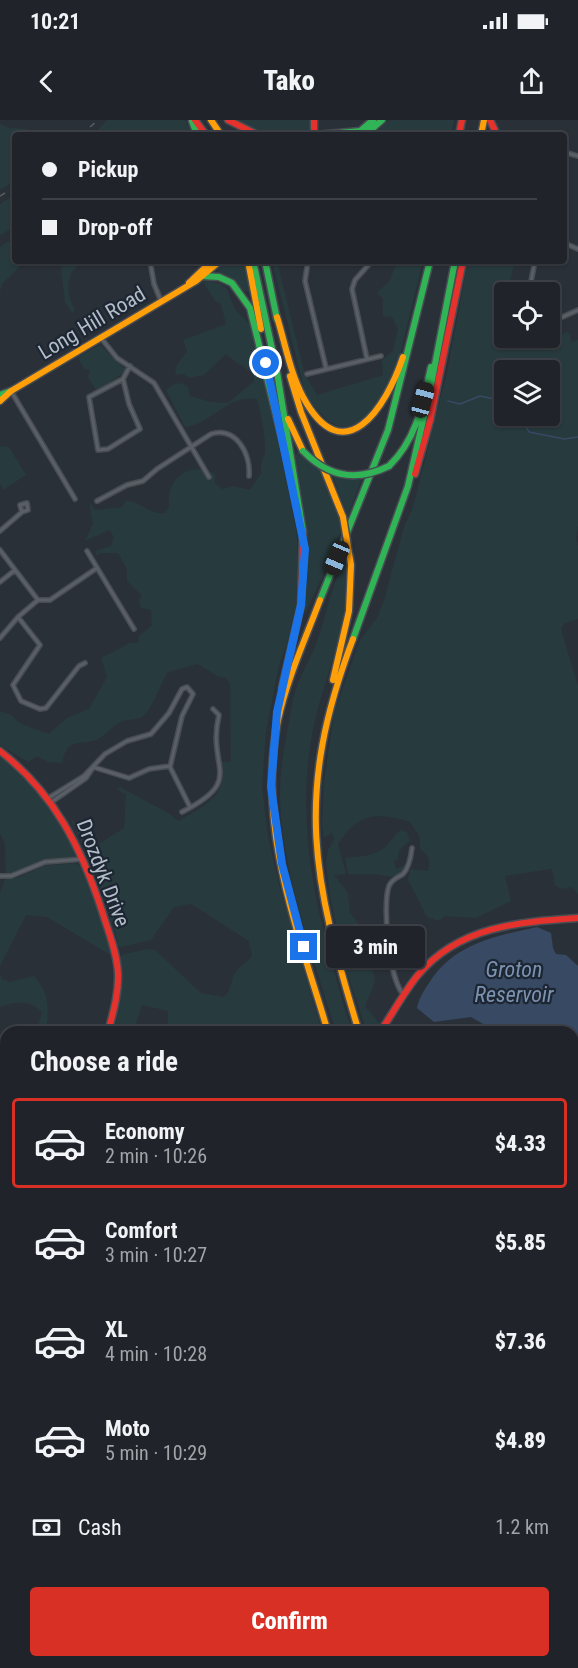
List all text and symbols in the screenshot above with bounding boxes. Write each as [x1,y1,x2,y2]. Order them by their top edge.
text: 10:21 [30,9,81,34]
icon: back [30,65,63,98]
text: Tako [263,65,315,97]
icon: share [515,65,548,98]
text: Pickup [78,157,138,182]
text: Drop-off [78,215,152,240]
street label: Long Hill Road [34,282,150,364]
map controls [494,282,560,426]
button: locate [494,282,560,348]
route start [252,349,279,376]
button: layers [494,360,560,426]
car [410,380,436,420]
car [322,538,352,578]
street label: Drozdyk Drive [72,816,134,930]
callout: 3 min [325,926,424,968]
route end [290,933,317,960]
text: 3 min [353,935,398,959]
water label: Groton Reservoir [475,957,554,1007]
text: Choose a ride [30,1046,178,1078]
icon: car [33,1116,87,1170]
text: Economy [105,1119,185,1144]
text: $4.33 [495,1131,546,1156]
text: 2 min · 10:26 [105,1144,207,1168]
icon: car [33,1215,87,1269]
text: Comfort [105,1218,178,1243]
text: $5.85 [495,1230,546,1255]
text: 3 min · 10:27 [105,1243,207,1267]
icon: car [33,1314,87,1368]
text: XL [105,1317,128,1342]
text: $7.36 [495,1329,546,1354]
text: 4 min · 10:28 [105,1342,207,1366]
icon: car [33,1413,87,1467]
text: Moto [105,1416,150,1441]
text: $4.89 [495,1428,546,1453]
text: 5 min · 10:29 [105,1441,207,1465]
icon: cash [30,1511,63,1544]
text: Cash [78,1515,122,1540]
text: 1.2 km [495,1515,549,1539]
button: Confirm [30,1587,549,1656]

